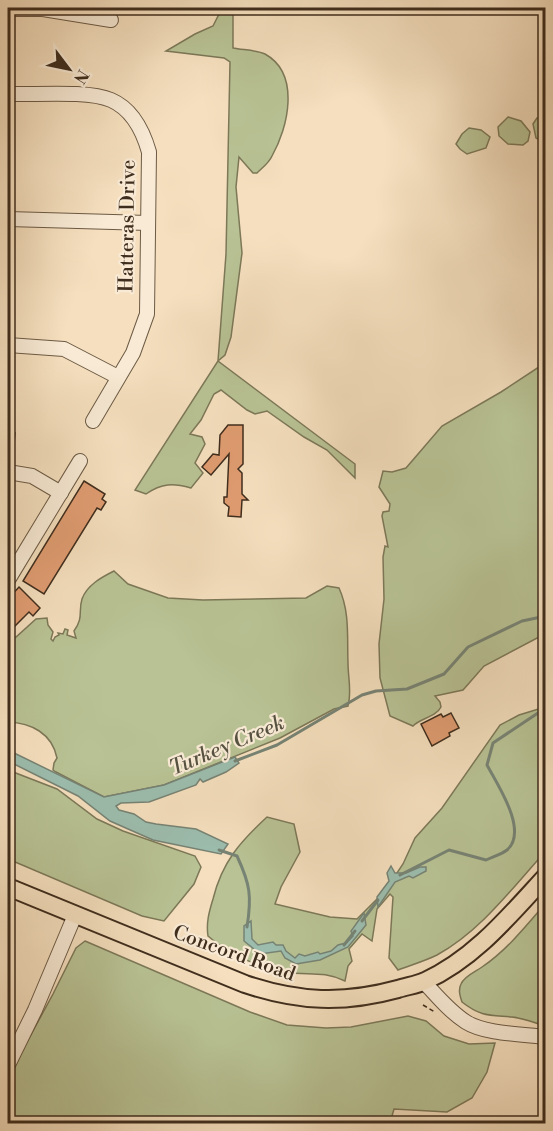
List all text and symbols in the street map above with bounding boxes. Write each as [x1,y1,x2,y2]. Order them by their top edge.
north arrow [39,39,99,99]
text: N [69,66,93,87]
street label: Hatteras Drive [114,159,142,293]
water label: Turkey Creek [166,710,288,782]
street label: Concord Road [169,920,299,988]

